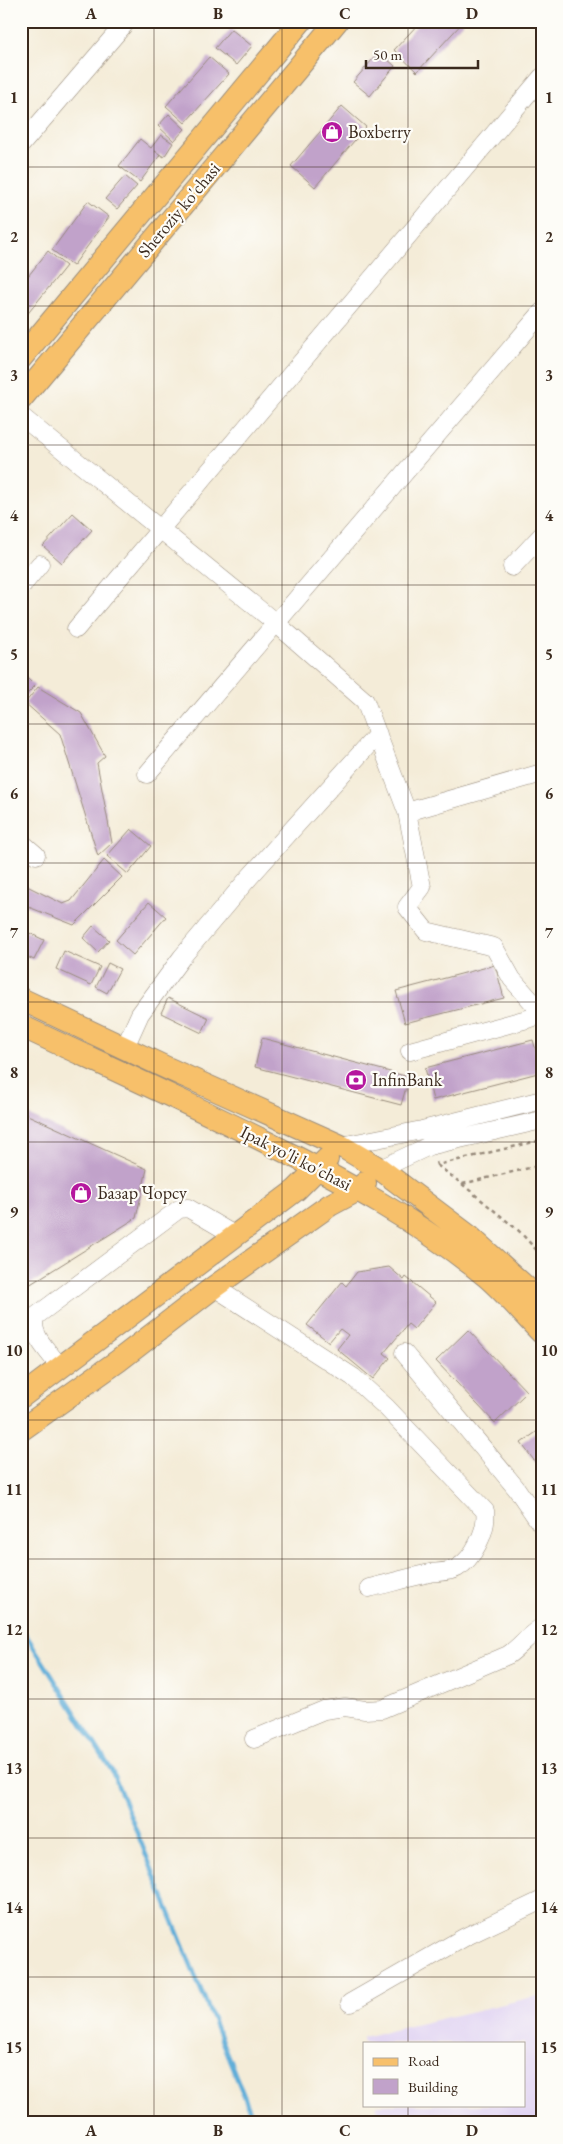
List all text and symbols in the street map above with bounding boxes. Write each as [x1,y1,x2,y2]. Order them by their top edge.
text: A [84,3,97,24]
text: B [213,3,223,24]
text: C [339,3,351,24]
text: D [466,3,478,24]
scale bar [366,38,478,70]
text: 50 m [373,45,402,64]
text: 1 [10,87,18,108]
text: 1 [545,87,553,108]
shop icon: Boxberry [320,120,344,144]
place label: Boxberry [348,120,411,143]
street label: Sheroziy ko'chasi [132,157,225,262]
text: 2 [10,226,19,247]
text: 2 [545,226,554,247]
text: 3 [10,365,18,386]
text: 3 [545,365,553,386]
text: 4 [10,505,19,526]
text: 4 [545,505,554,526]
text: 5 [10,644,18,665]
text: 5 [545,644,553,665]
text: 6 [10,783,19,804]
text: 6 [545,783,554,804]
text: 7 [10,922,19,943]
text: 7 [545,922,554,943]
text: 8 [10,1062,18,1083]
text: 8 [545,1062,553,1083]
bank icon: InfinBank [344,1068,368,1092]
place label: InfinBank [372,1068,443,1091]
street label: Ipak yo'li ko'chasi [237,1120,356,1196]
shop icon: Базар Чорсу [69,1181,93,1205]
place label: Базар Чорсу [97,1181,187,1204]
text: 9 [10,1201,19,1222]
text: 9 [545,1201,554,1222]
text: 10 [6,1340,23,1361]
text: 10 [541,1340,558,1361]
text: 11 [6,1479,22,1500]
text: 11 [541,1479,557,1500]
text: 12 [6,1619,23,1640]
text: 12 [541,1619,558,1640]
text: 13 [6,1758,22,1779]
text: 13 [541,1758,557,1779]
text: 14 [6,1897,23,1918]
text: 14 [541,1897,558,1918]
text: 15 [6,2037,22,2058]
text: 15 [541,2037,557,2058]
legend [363,2042,526,2106]
text: Road [408,2051,440,2070]
text: Building [408,2077,458,2096]
text: A [84,2120,97,2141]
text: B [213,2120,223,2141]
text: C [339,2120,351,2141]
text: D [466,2120,478,2141]

